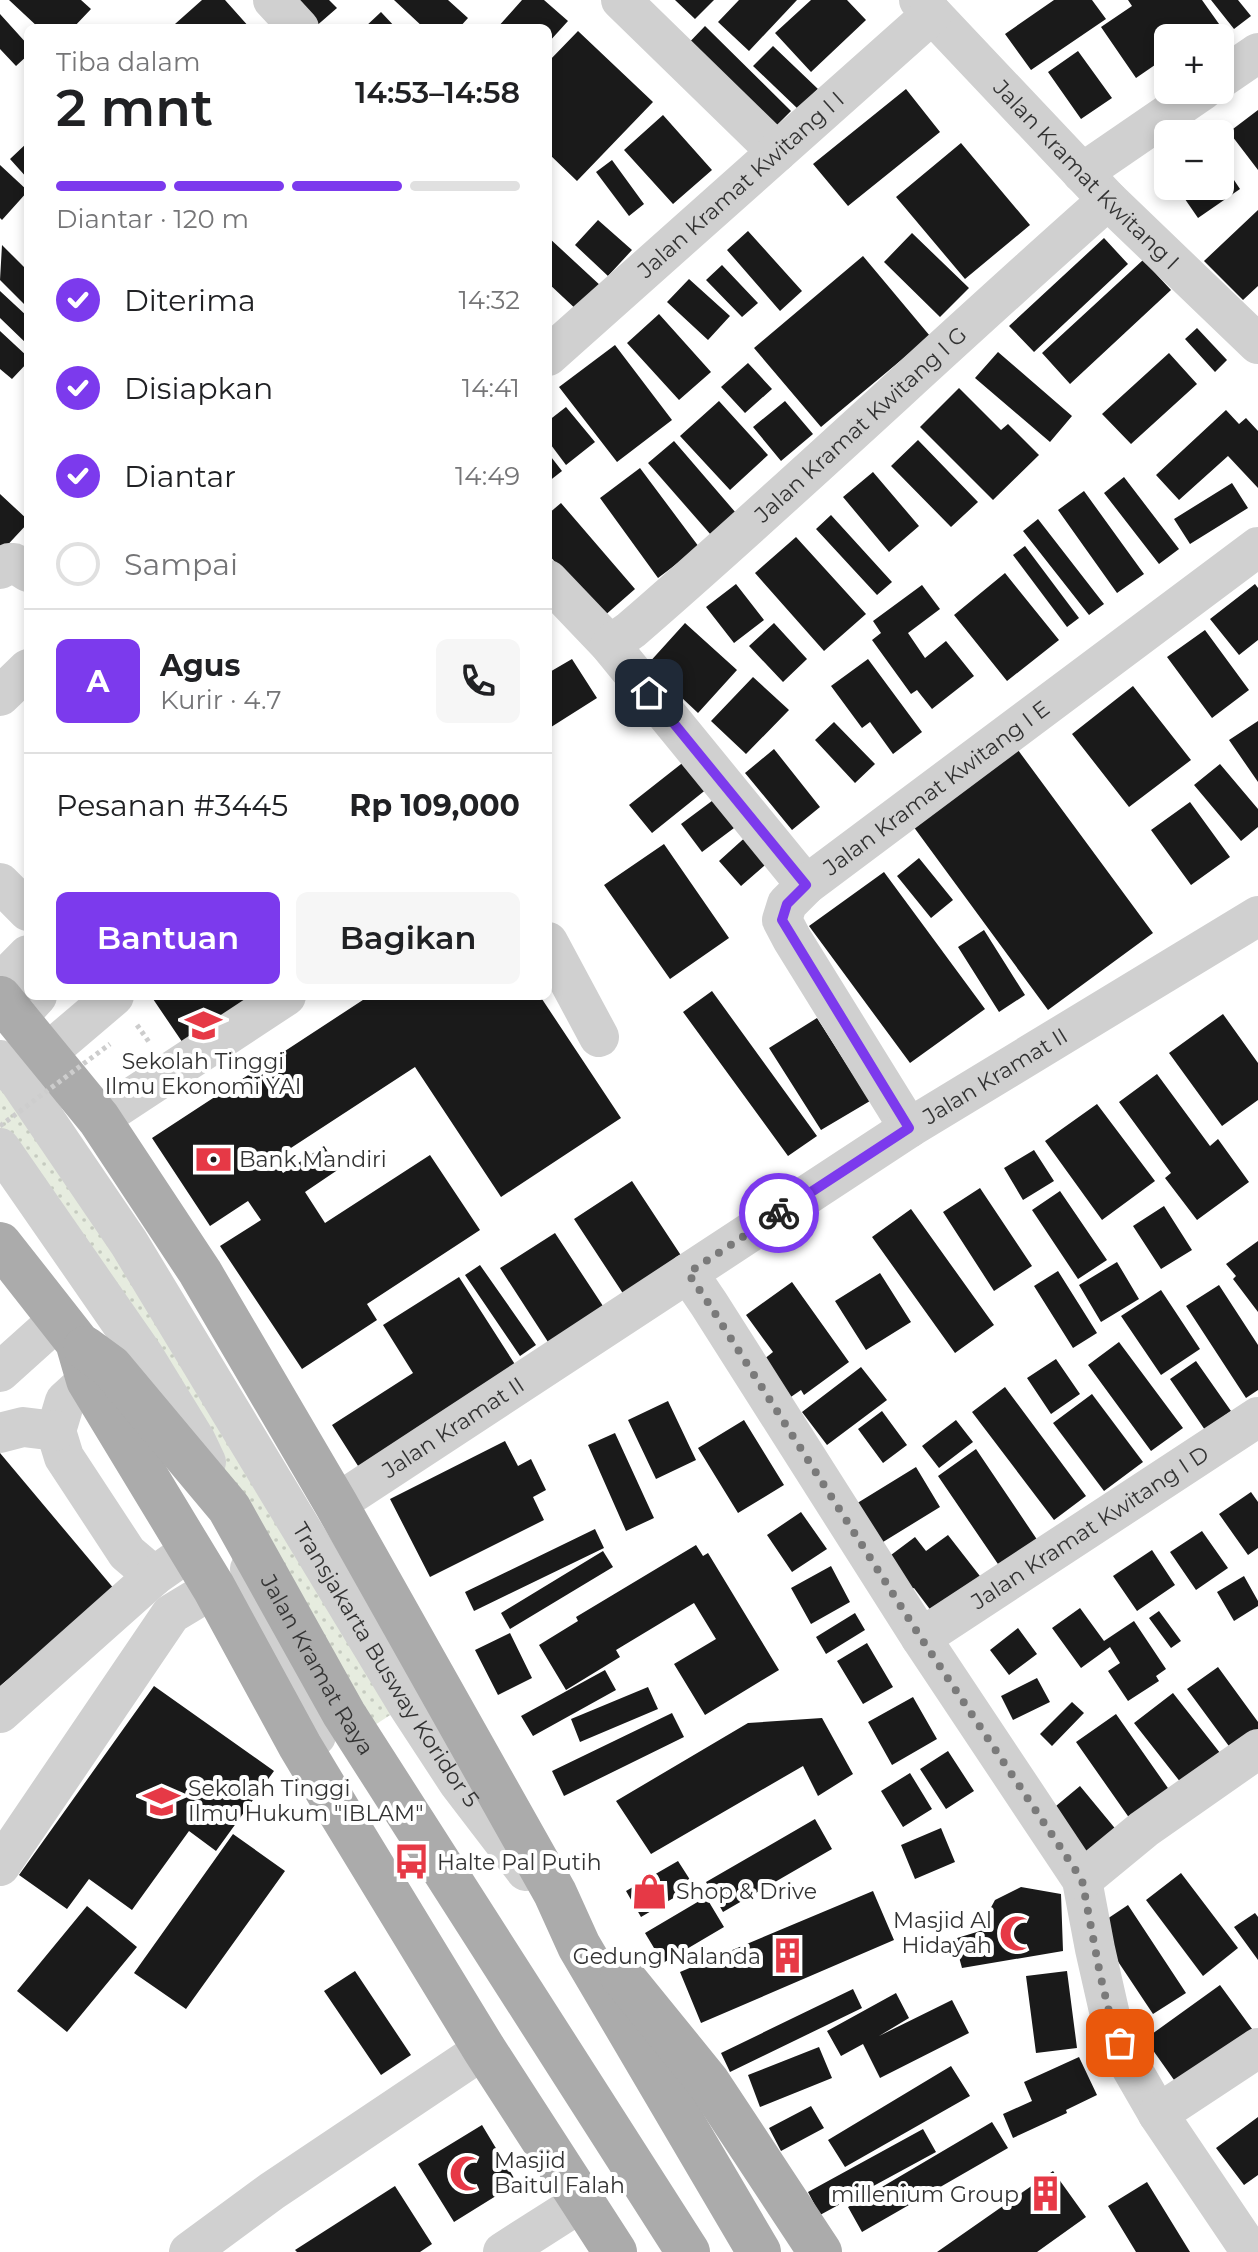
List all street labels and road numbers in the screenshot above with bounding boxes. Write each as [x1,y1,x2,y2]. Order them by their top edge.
street label: Jalan Kramat Kwitang I [987,73,1185,275]
street label: Jalan Kramat Kwitang I I [631,85,849,284]
street label: Jalan Kramat Kwitang I G [748,321,972,528]
street label: Jalan Kramat Kwitang I E [817,694,1055,881]
street label: Jalan Kramat II [917,1022,1072,1130]
street label: Jalan Kramat II [376,1371,529,1484]
street label: Jalan Kramat Kwitang I D [965,1440,1214,1615]
street label: Transjakarta Busway Koridor 5 [287,1517,486,1812]
street label: Jalan Kramat Raya [255,1569,380,1760]

